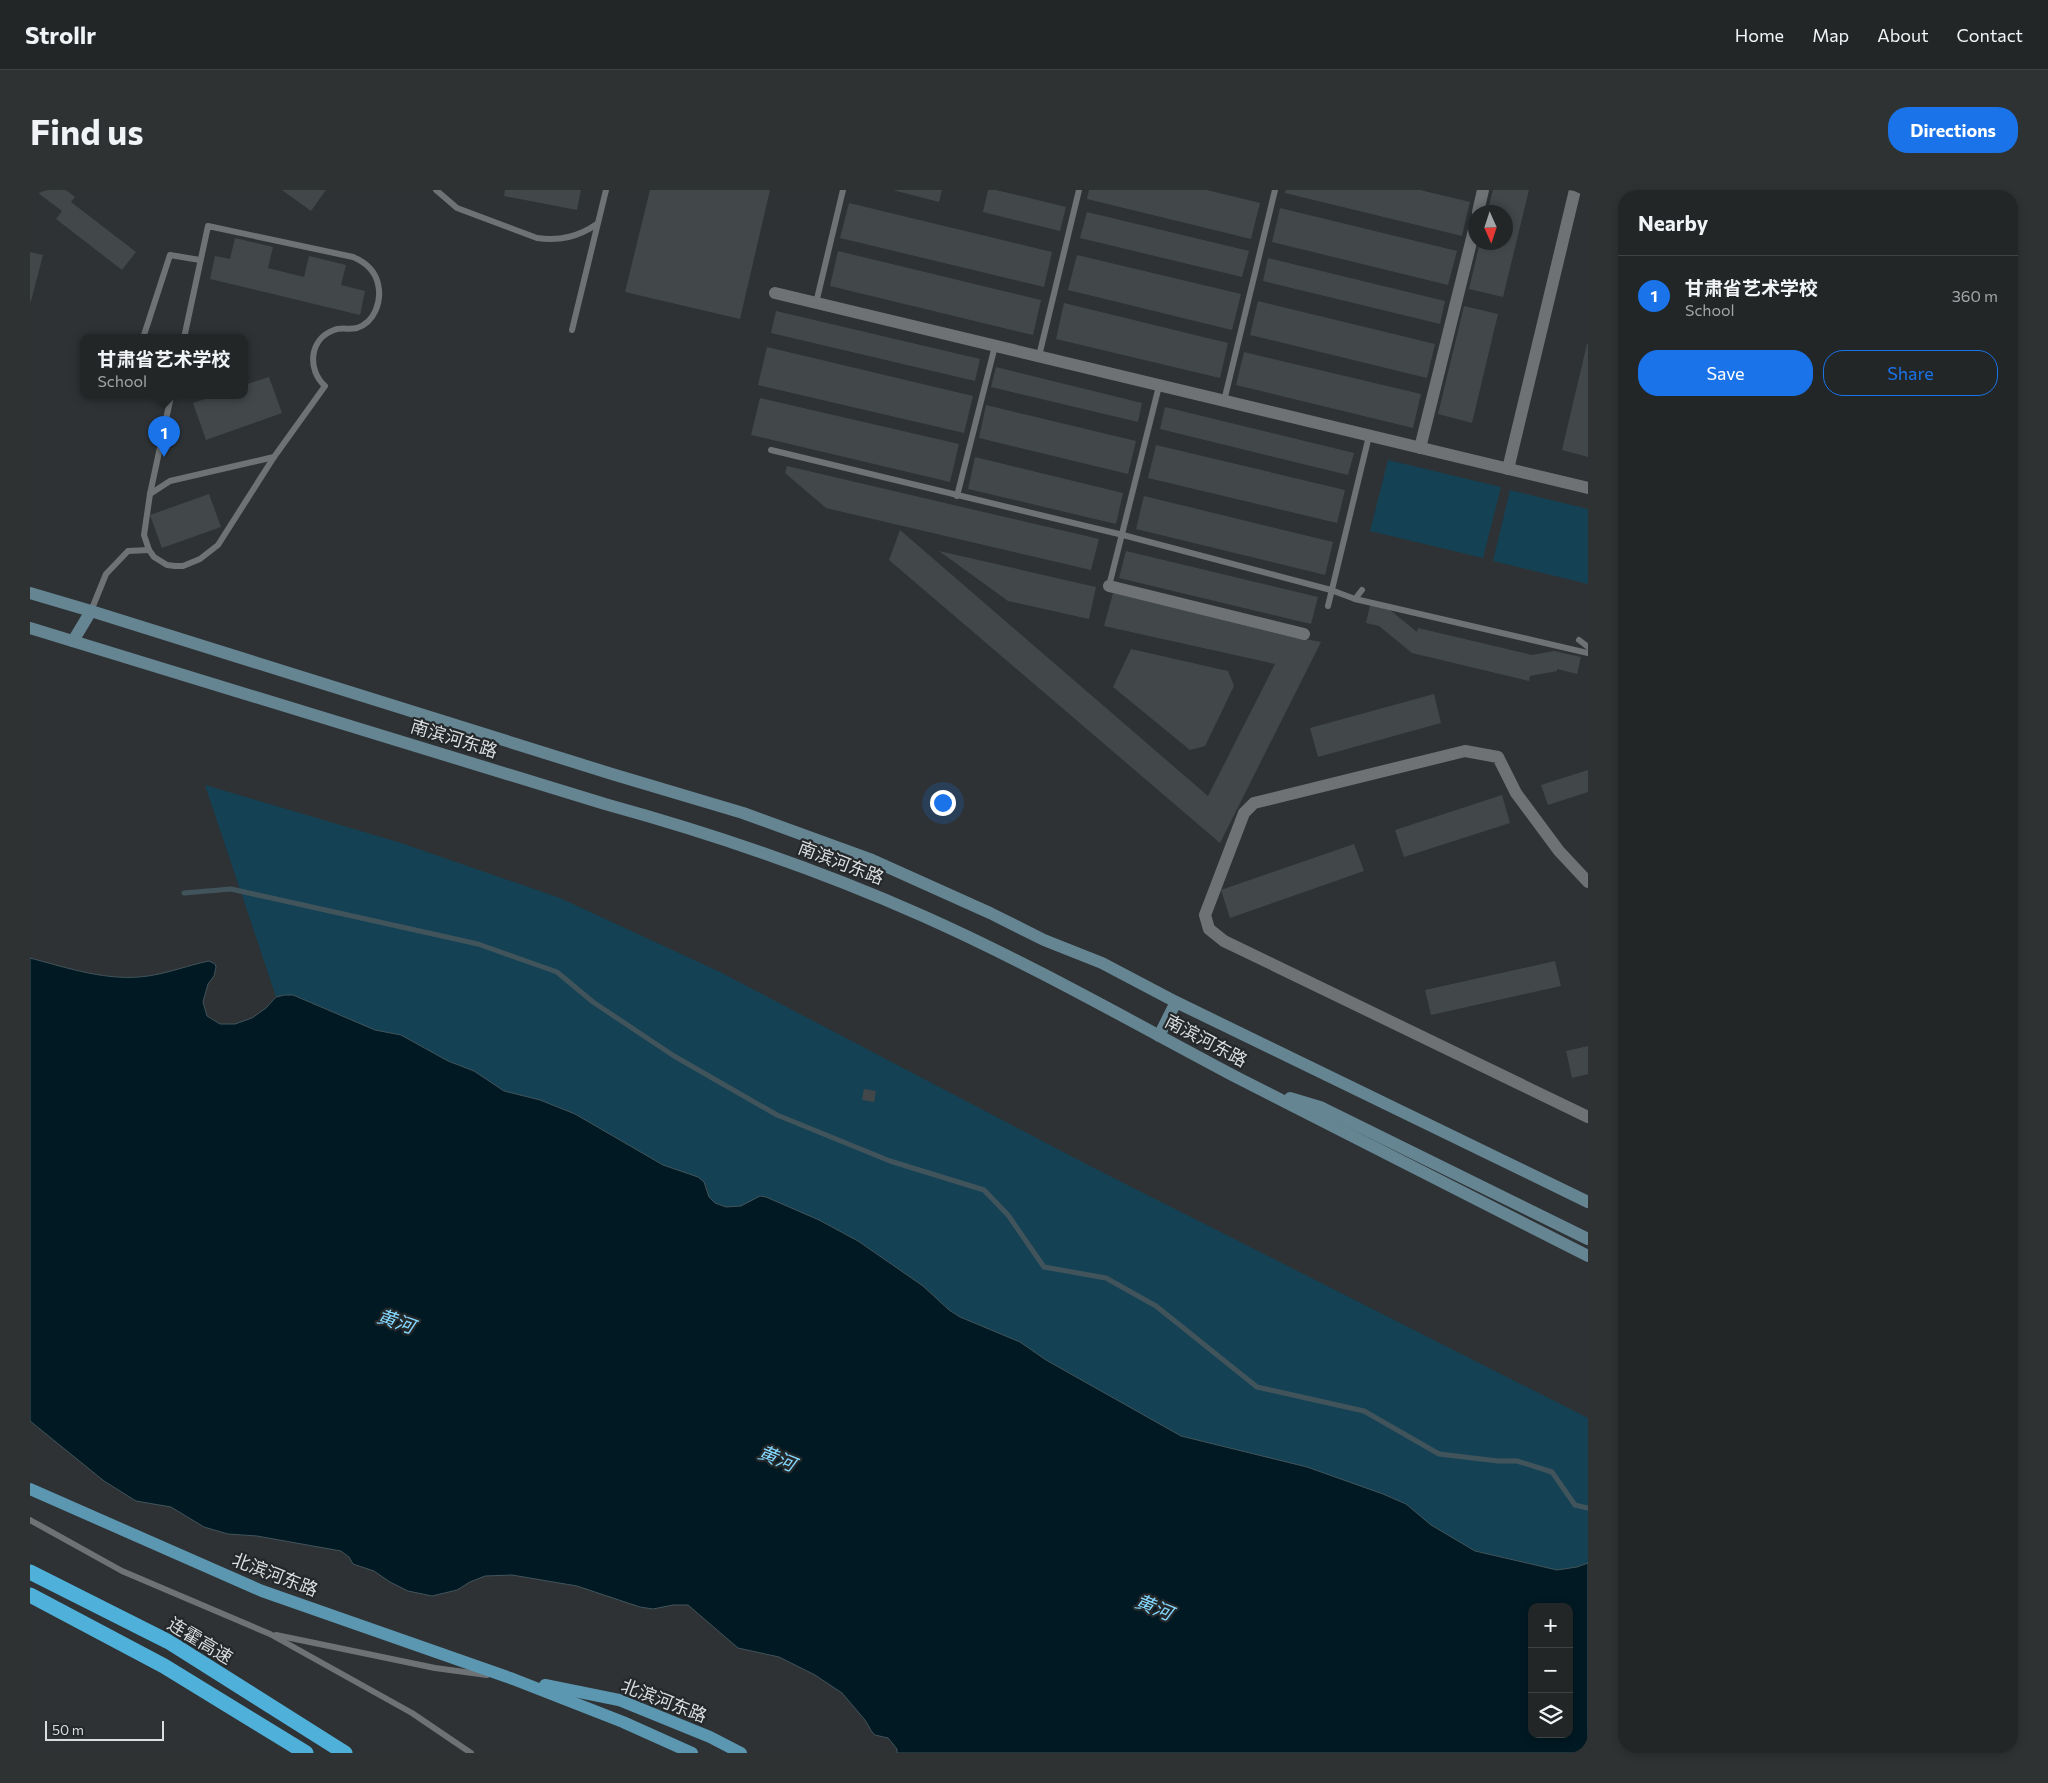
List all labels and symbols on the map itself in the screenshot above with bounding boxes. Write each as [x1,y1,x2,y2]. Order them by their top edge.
north arrow [1468,205,1513,250]
pin: 1 [148,416,180,457]
street label: 南滨河东路 [408,714,501,762]
your location [930,790,956,816]
street label: 南滨河东路 [795,836,887,888]
street label: 南滨河东路 [1162,1009,1251,1071]
water label: 黄河 [374,1303,422,1339]
water label: 黄河 [755,1440,803,1477]
street label: 北滨河东路 [229,1548,321,1600]
water label: 黄河 [1132,1589,1180,1626]
street label: 连霍高速 [164,1612,237,1668]
street label: 北滨河东路 [618,1674,710,1726]
scale bar [45,1718,164,1741]

